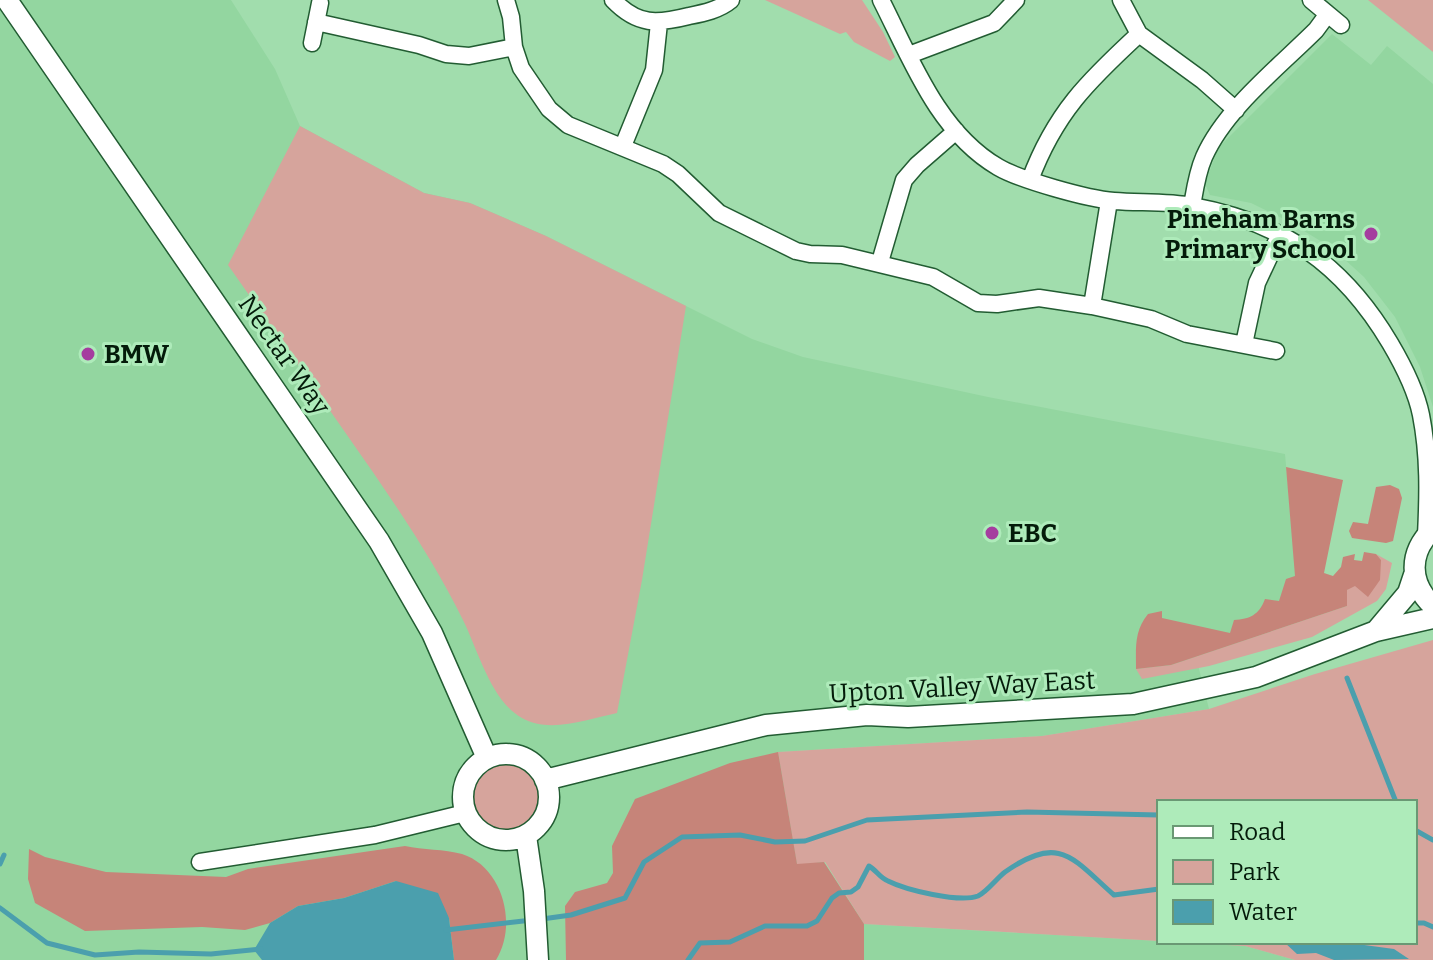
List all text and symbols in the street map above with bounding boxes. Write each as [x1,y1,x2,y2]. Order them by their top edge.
place label: Pineham Barns Primary School [1165,204,1355,265]
marker: Pineham Barns Primary School [1362,225,1380,243]
street label: Nectar Way [231,289,337,421]
place label: BMW [104,339,170,370]
marker: BMW [79,345,97,363]
place label: EBC [1008,518,1057,549]
marker: EBC [983,524,1001,542]
street label: Upton Valley Way East [828,665,1097,709]
legend [1157,800,1417,944]
text: Road [1229,818,1285,846]
text: Park [1229,858,1280,886]
text: Water [1229,898,1297,926]

